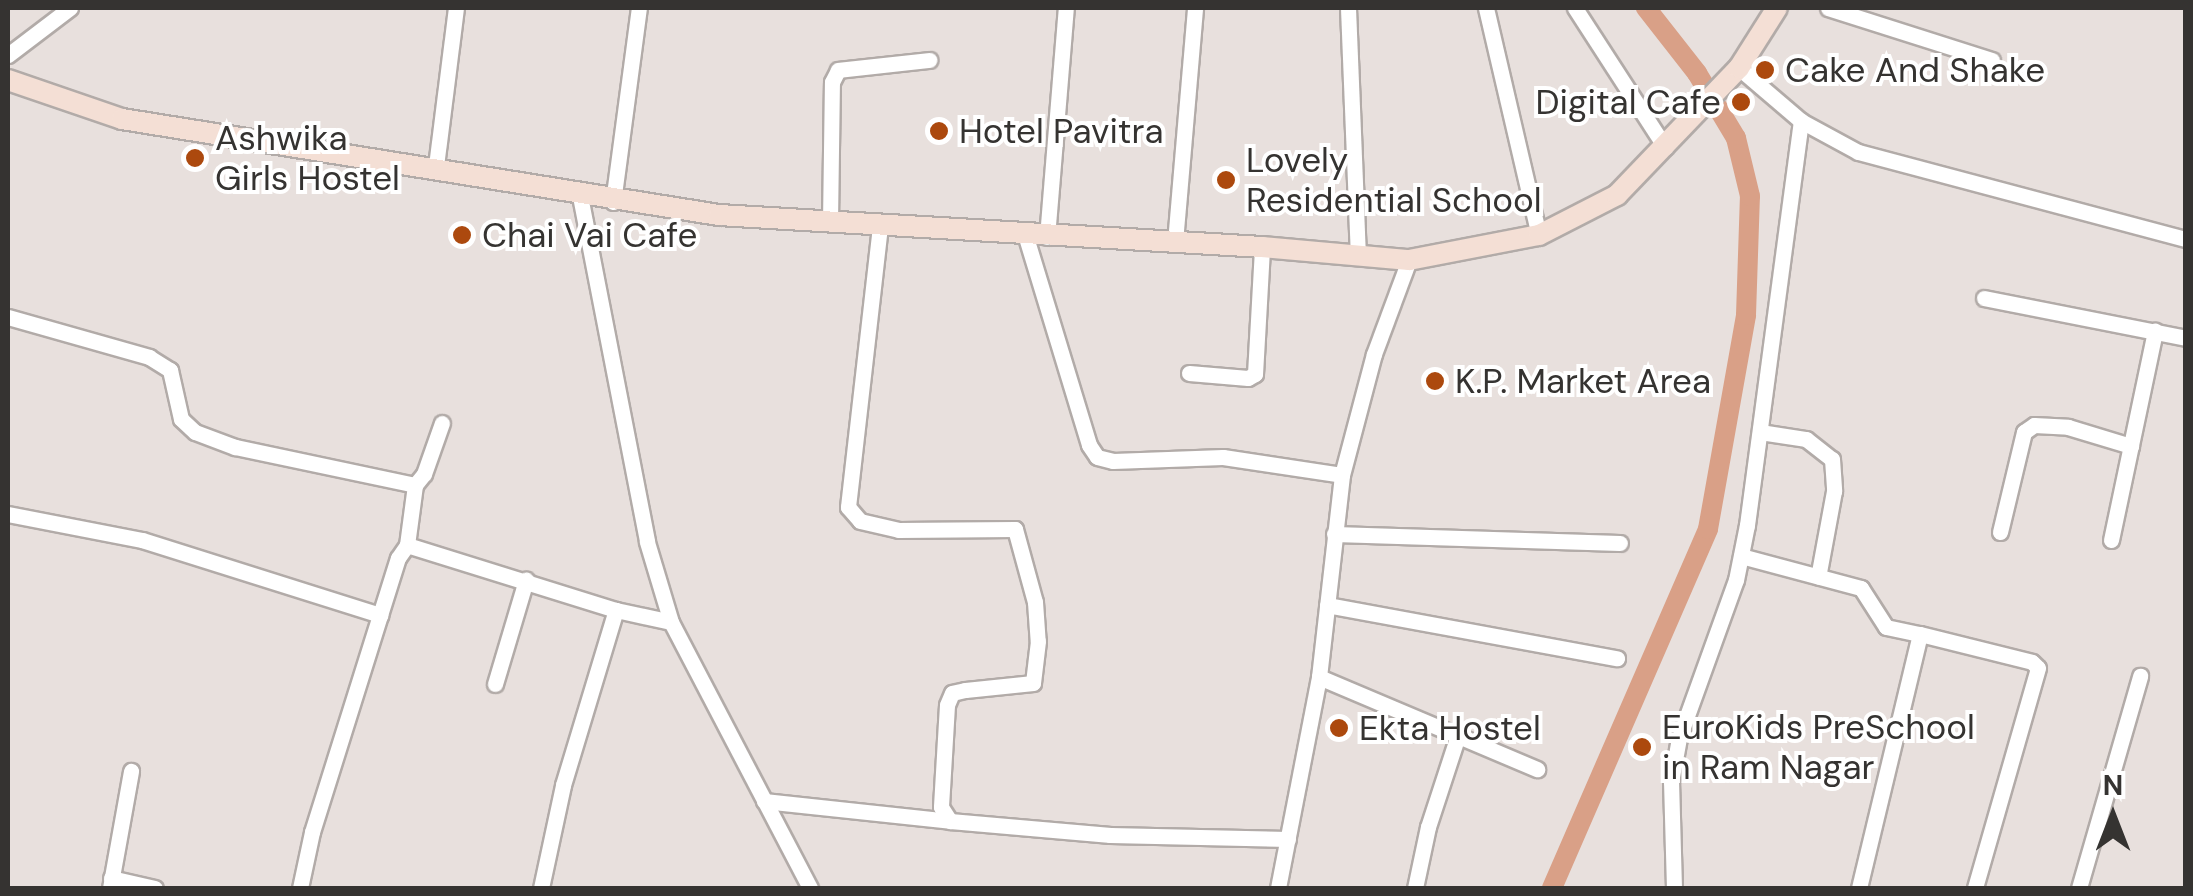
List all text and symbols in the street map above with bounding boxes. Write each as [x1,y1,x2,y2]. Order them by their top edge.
place label: Cake And Shake [1785,49,2045,91]
marker: Cake And Shake [1754,59,1776,81]
place label: Digital Cafe [1536,81,1721,123]
marker: Digital Cafe [1730,91,1752,113]
place label: Hotel Pavitra [959,110,1164,152]
place label: Ashwika Girls Hostel [215,117,400,199]
marker: Hotel Pavitra [928,120,950,142]
place label: Lovely Residential School [1246,139,1542,221]
marker: Ashwika Girls Hostel [184,147,206,169]
marker: Lovely Residential School [1215,169,1237,191]
place label: Chai Vai Cafe [482,214,697,256]
marker: Chai Vai Cafe [451,224,473,246]
place label: K.P. Market Area [1455,360,1711,402]
marker: K.P. Market Area [1424,370,1446,392]
place label: EuroKids PreSchool in Ram Nagar [1662,706,1975,788]
place label: Ekta Hostel [1359,707,1541,749]
marker: Ekta Hostel [1328,717,1350,739]
marker: EuroKids PreSchool in Ram Nagar [1631,736,1653,758]
north arrow [2063,766,2163,866]
text: N [2103,767,2123,804]

